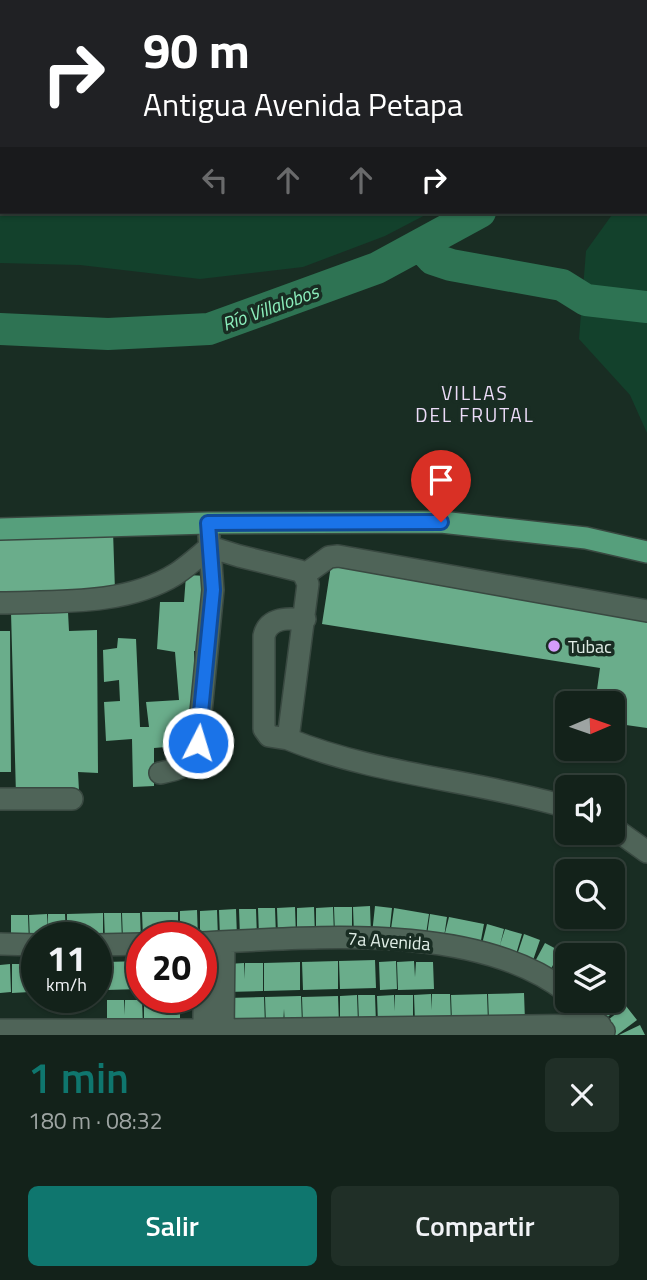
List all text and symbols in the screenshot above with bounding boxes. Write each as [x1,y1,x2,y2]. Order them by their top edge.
text: 90 m [143,12,250,87]
icon: right [28,28,119,119]
text: Antigua Avenida Petapa [143,80,463,128]
icon: left [196,161,234,199]
icon: ahead [269,161,307,199]
icon: ahead [342,161,380,199]
icon: right [415,161,453,199]
water label: Río Villalobos [218,276,324,338]
district label: VILLAS DEL FRUTAL [415,378,535,429]
pin [411,450,471,522]
icon: arrive [422,461,460,499]
place label: Tubac [568,633,612,660]
marker: Tubac [546,638,562,654]
north arrow [555,691,625,761]
map controls [555,691,625,1013]
position arrow [161,706,235,780]
button: sound [555,775,625,845]
button: search [555,859,625,929]
speed limit sign: 20 [126,922,217,1013]
street label: 7a Avenida [347,925,431,957]
text: 11 [47,931,86,985]
button: layers [555,943,625,1013]
text: km/h [46,971,87,998]
text: 1 min [28,1045,129,1109]
button: close [545,1058,619,1132]
text: 180 m · 08:32 [28,1103,163,1138]
button: Salir [28,1186,317,1266]
button: Compartir [331,1186,619,1266]

